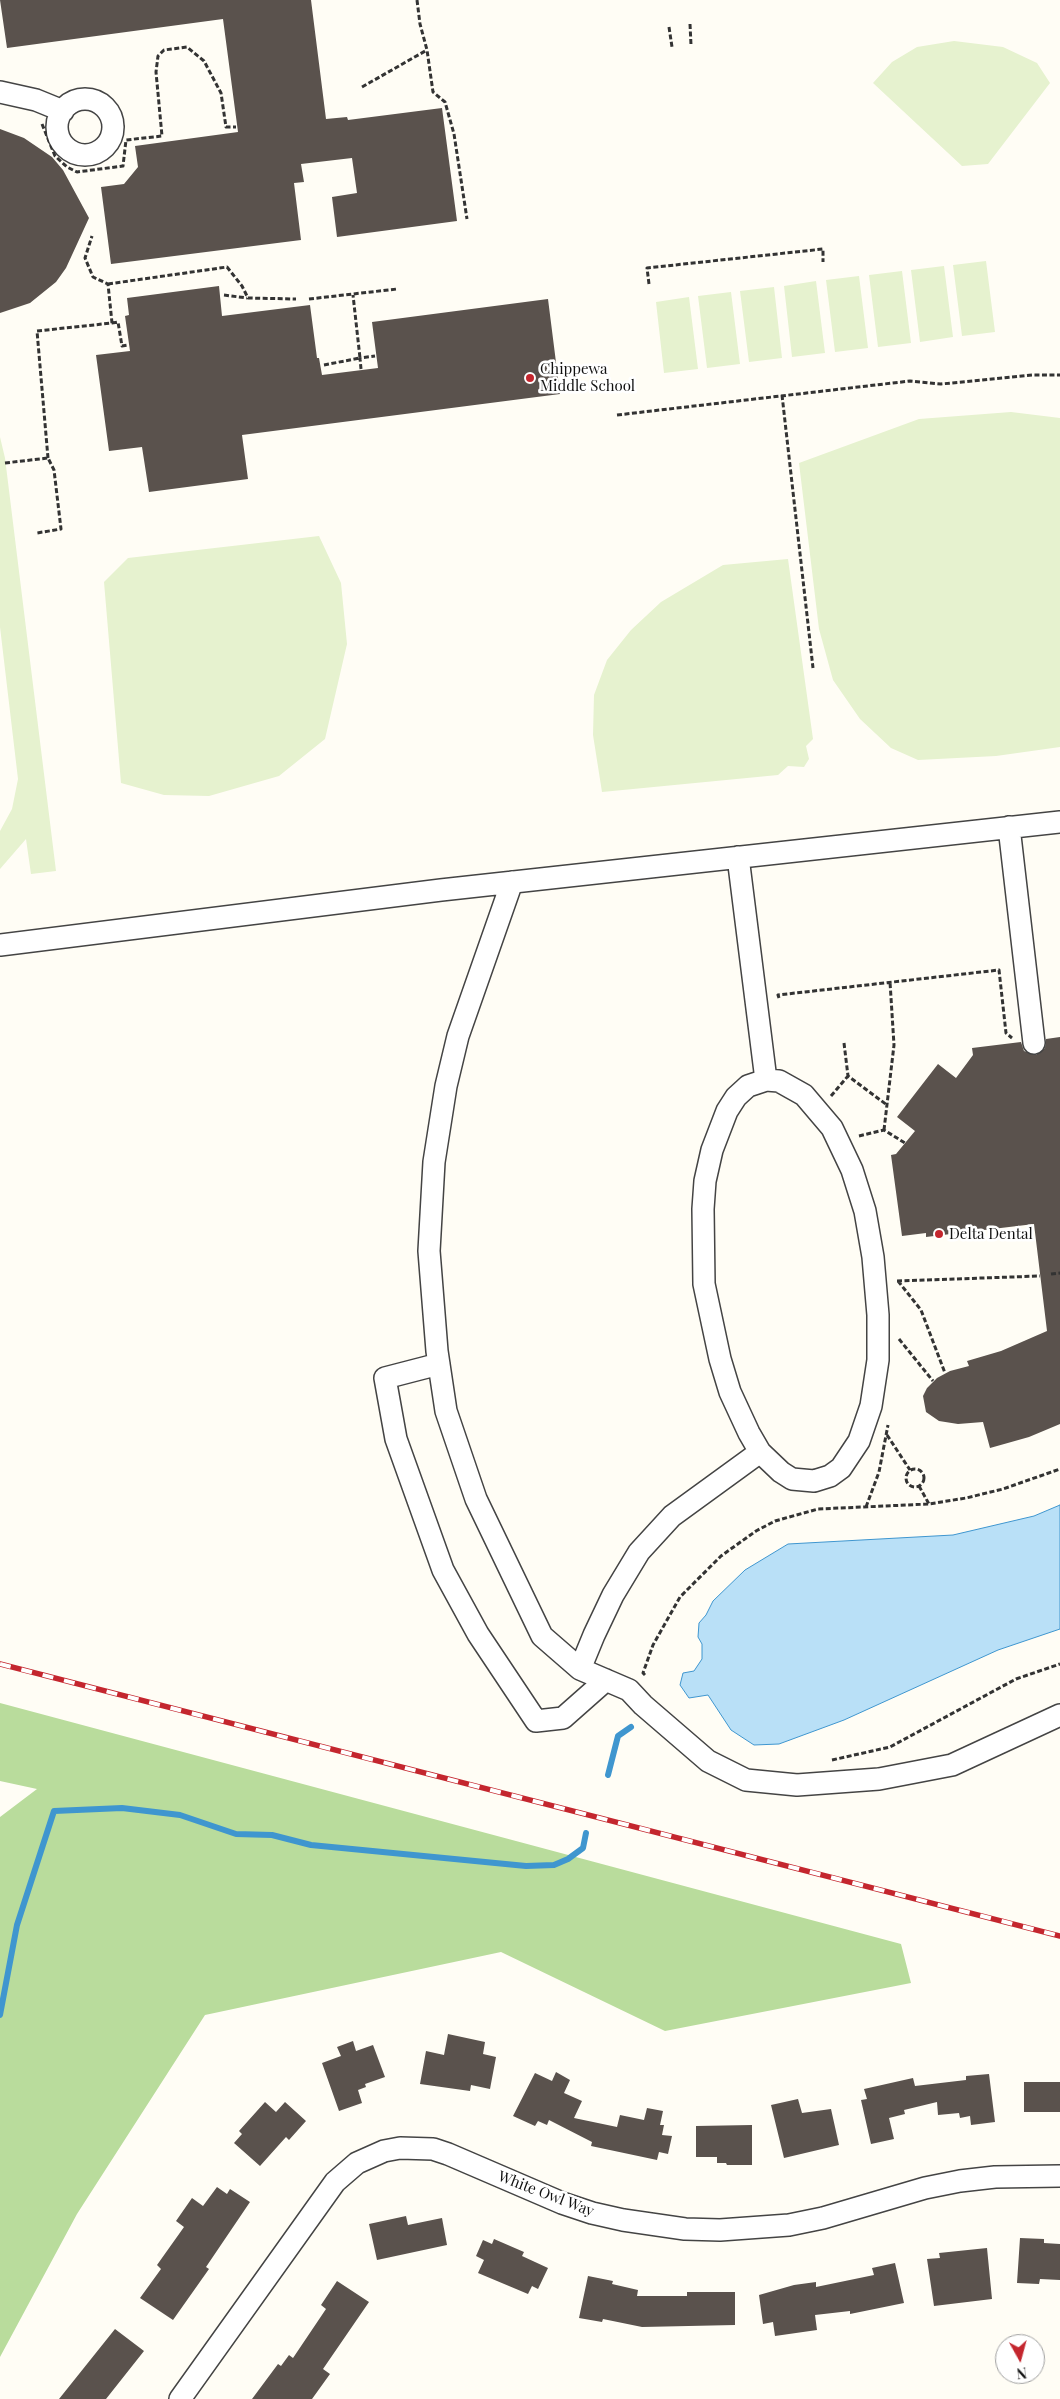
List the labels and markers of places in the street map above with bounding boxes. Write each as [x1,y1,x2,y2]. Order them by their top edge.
place label: Chippewa Middle School [540,360,635,395]
marker: Chippewa Middle School [524,372,536,384]
place label: Delta Dental [949,1225,1033,1243]
marker: Delta Dental [933,1228,945,1240]

